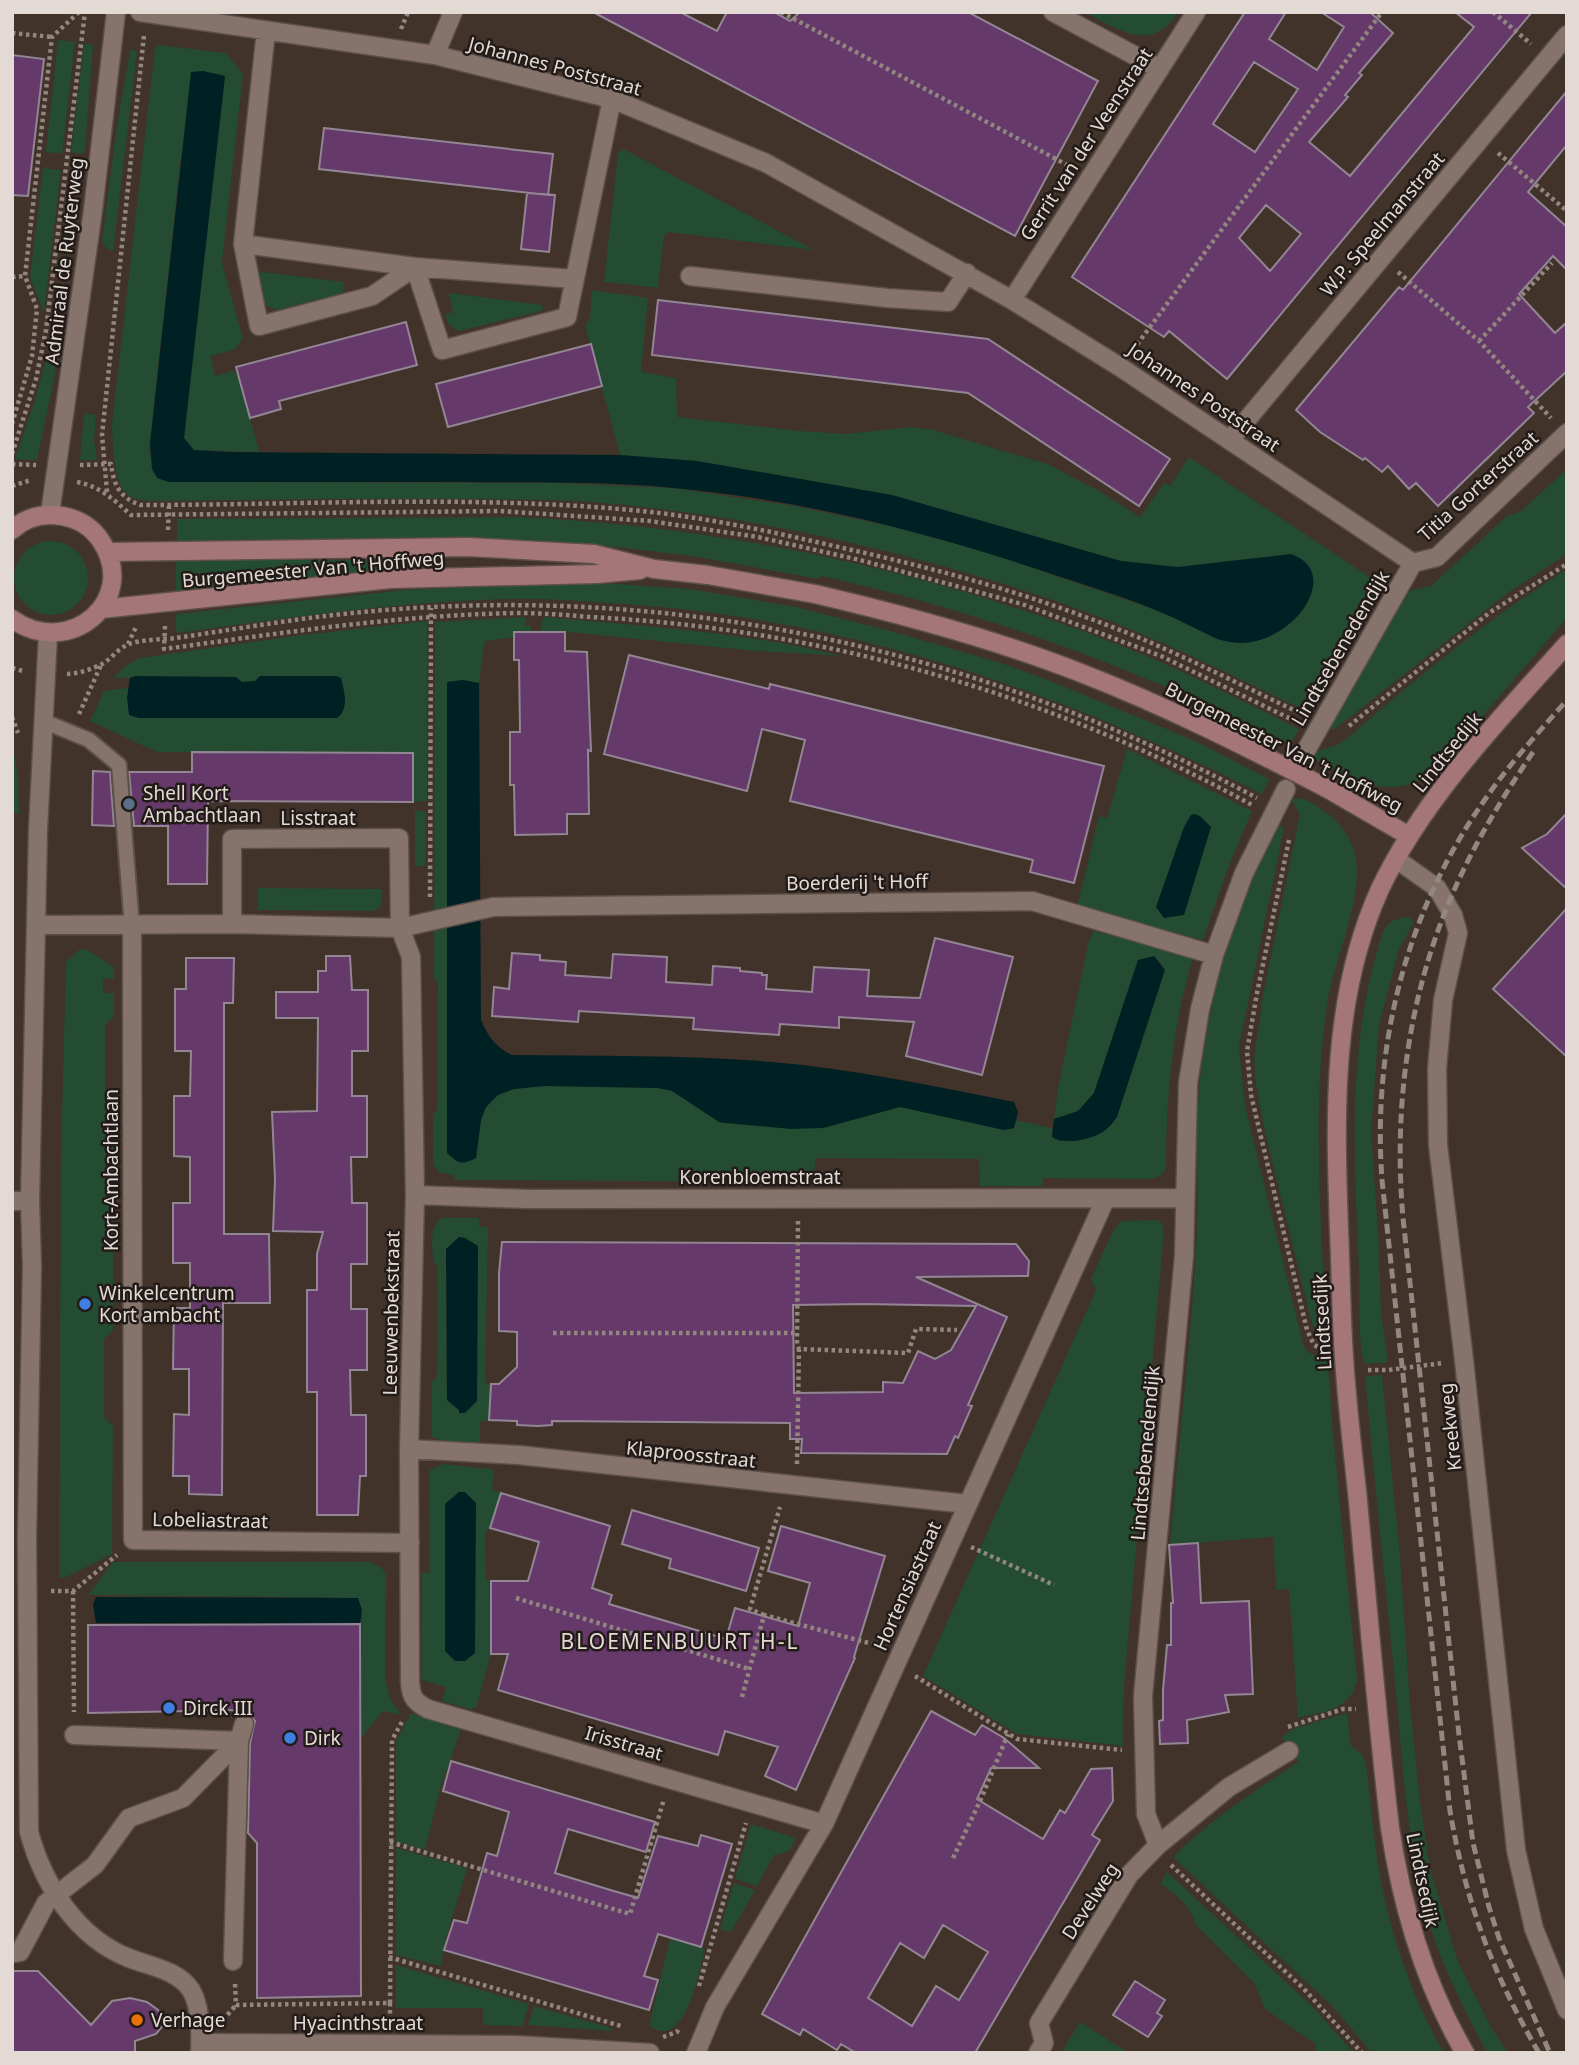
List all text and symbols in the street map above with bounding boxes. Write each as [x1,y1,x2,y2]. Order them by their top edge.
street label: Johannes Poststraat [464,30,644,102]
street label: Gerrit van der Veenstraat [1014,42,1158,245]
street label: W.P. Speelmanstraat [1314,146,1450,302]
street label: Admiraal de Ruyterweg [38,156,90,366]
street label: Johannes Poststraat [1121,335,1285,458]
street label: Titia Gorterstraat [1412,425,1544,547]
street label: Burgemeester Van 't Hoffweg [181,545,445,593]
street label: Lindtsebenedendijk [1285,565,1395,731]
street label: Burgemeester Van 't Hoffweg [1161,676,1407,818]
street label: Lindtsedijk [1406,706,1488,798]
place label: Shell Kort Ambachtlaan [143,780,261,828]
marker: Shell Kort Ambachtlaan [121,796,137,812]
street label: Lisstraat [280,805,356,831]
street label: Boerderij 't Hoff [786,868,929,896]
street label: Kort-Ambachtlaan [98,1089,124,1251]
street label: Korenbloemstraat [679,1164,841,1190]
street label: Leeuwenbekstraat [377,1230,405,1396]
street label: Lindtsedijk [1306,1273,1338,1371]
place label: Winkelcentrum Kort ambacht [99,1280,235,1328]
marker: Winkelcentrum Kort ambacht [77,1296,93,1312]
street label: Lindtsebenedendijk [1124,1364,1166,1542]
street label: Kreekweg [1432,1382,1468,1472]
street label: Klaproosstraat [625,1434,757,1474]
street label: Lobeliastraat [152,1506,268,1534]
street label: Hortensiastraat [867,1517,947,1655]
district label: BLOEMENBUURT H-L [561,1627,799,1655]
place label: Dirck III [183,1695,253,1721]
marker: Dirck III [161,1700,177,1716]
street label: Irisstraat [582,1719,666,1767]
place label: Dirk [304,1725,341,1751]
marker: Dirk [282,1730,298,1746]
street label: Lindtsedijk [1400,1830,1446,1930]
street label: Develweg [1055,1858,1125,1944]
place label: Verhage [151,2007,225,2033]
street label: Hyacinthstraat [293,2010,423,2036]
marker: Verhage [129,2012,145,2028]

